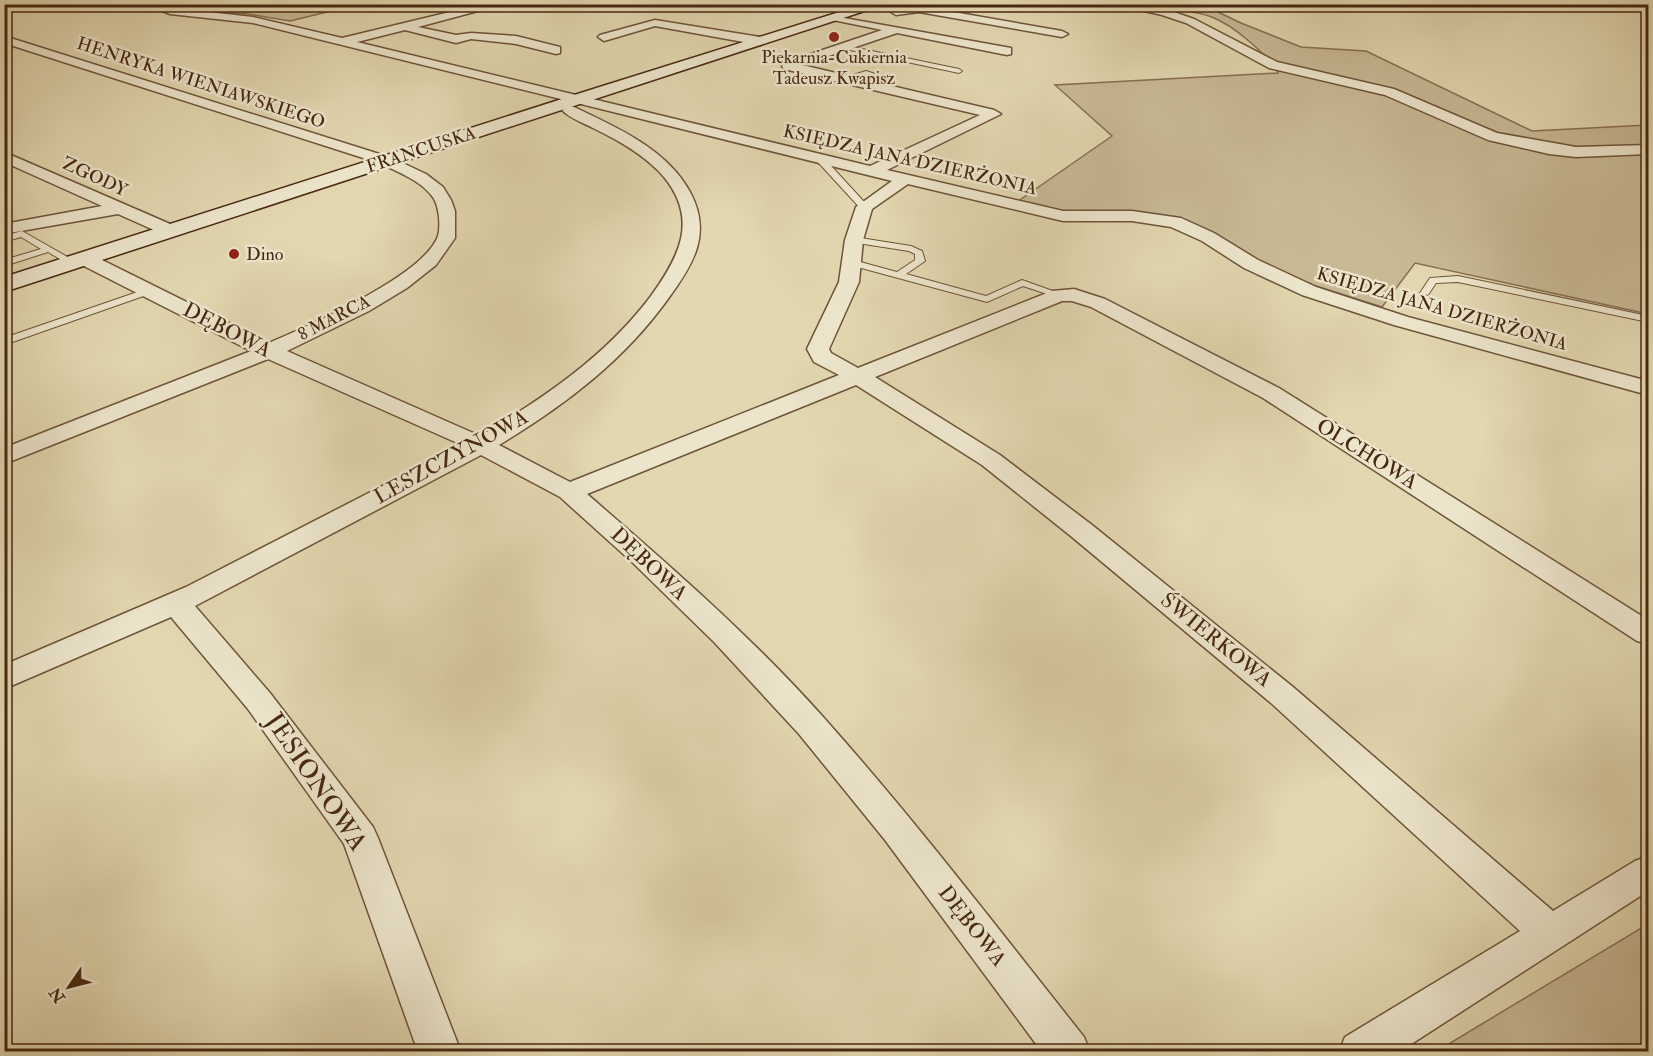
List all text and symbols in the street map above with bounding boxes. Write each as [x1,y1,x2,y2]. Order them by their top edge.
marker: Piekarnia-Cukiernia Tadeusz Kwapisz [827,30,841,44]
street label: HENRYKA WIENIAWSKIEGO [74,32,328,134]
place label: Piekarnia-Cukiernia Tadeusz Kwapisz [761,46,907,90]
street label: KSIĘDZA JANA DZIERŻONIA [781,119,1040,201]
street label: FRANCUSKA [363,121,479,179]
street label: ZGODY [59,152,132,202]
place label: Dino [246,243,284,266]
marker: Dino [227,247,241,261]
street label: KSIĘDZA JANA DZIERŻONIA [1314,261,1571,356]
street label: 8 MARCA [294,290,375,346]
street label: DĘBOWA [178,296,276,364]
street label: LESZCZYNOWA [369,404,533,510]
street label: OLCHOWA [1311,412,1423,496]
street label: DĘBOWA [605,521,693,607]
street label: ŚWIERKOWA [1155,587,1277,693]
street label: JESIONOWA [258,706,374,858]
street label: DĘBOWA [932,880,1012,972]
north arrow [39,957,99,1017]
text: N [45,983,70,1007]

